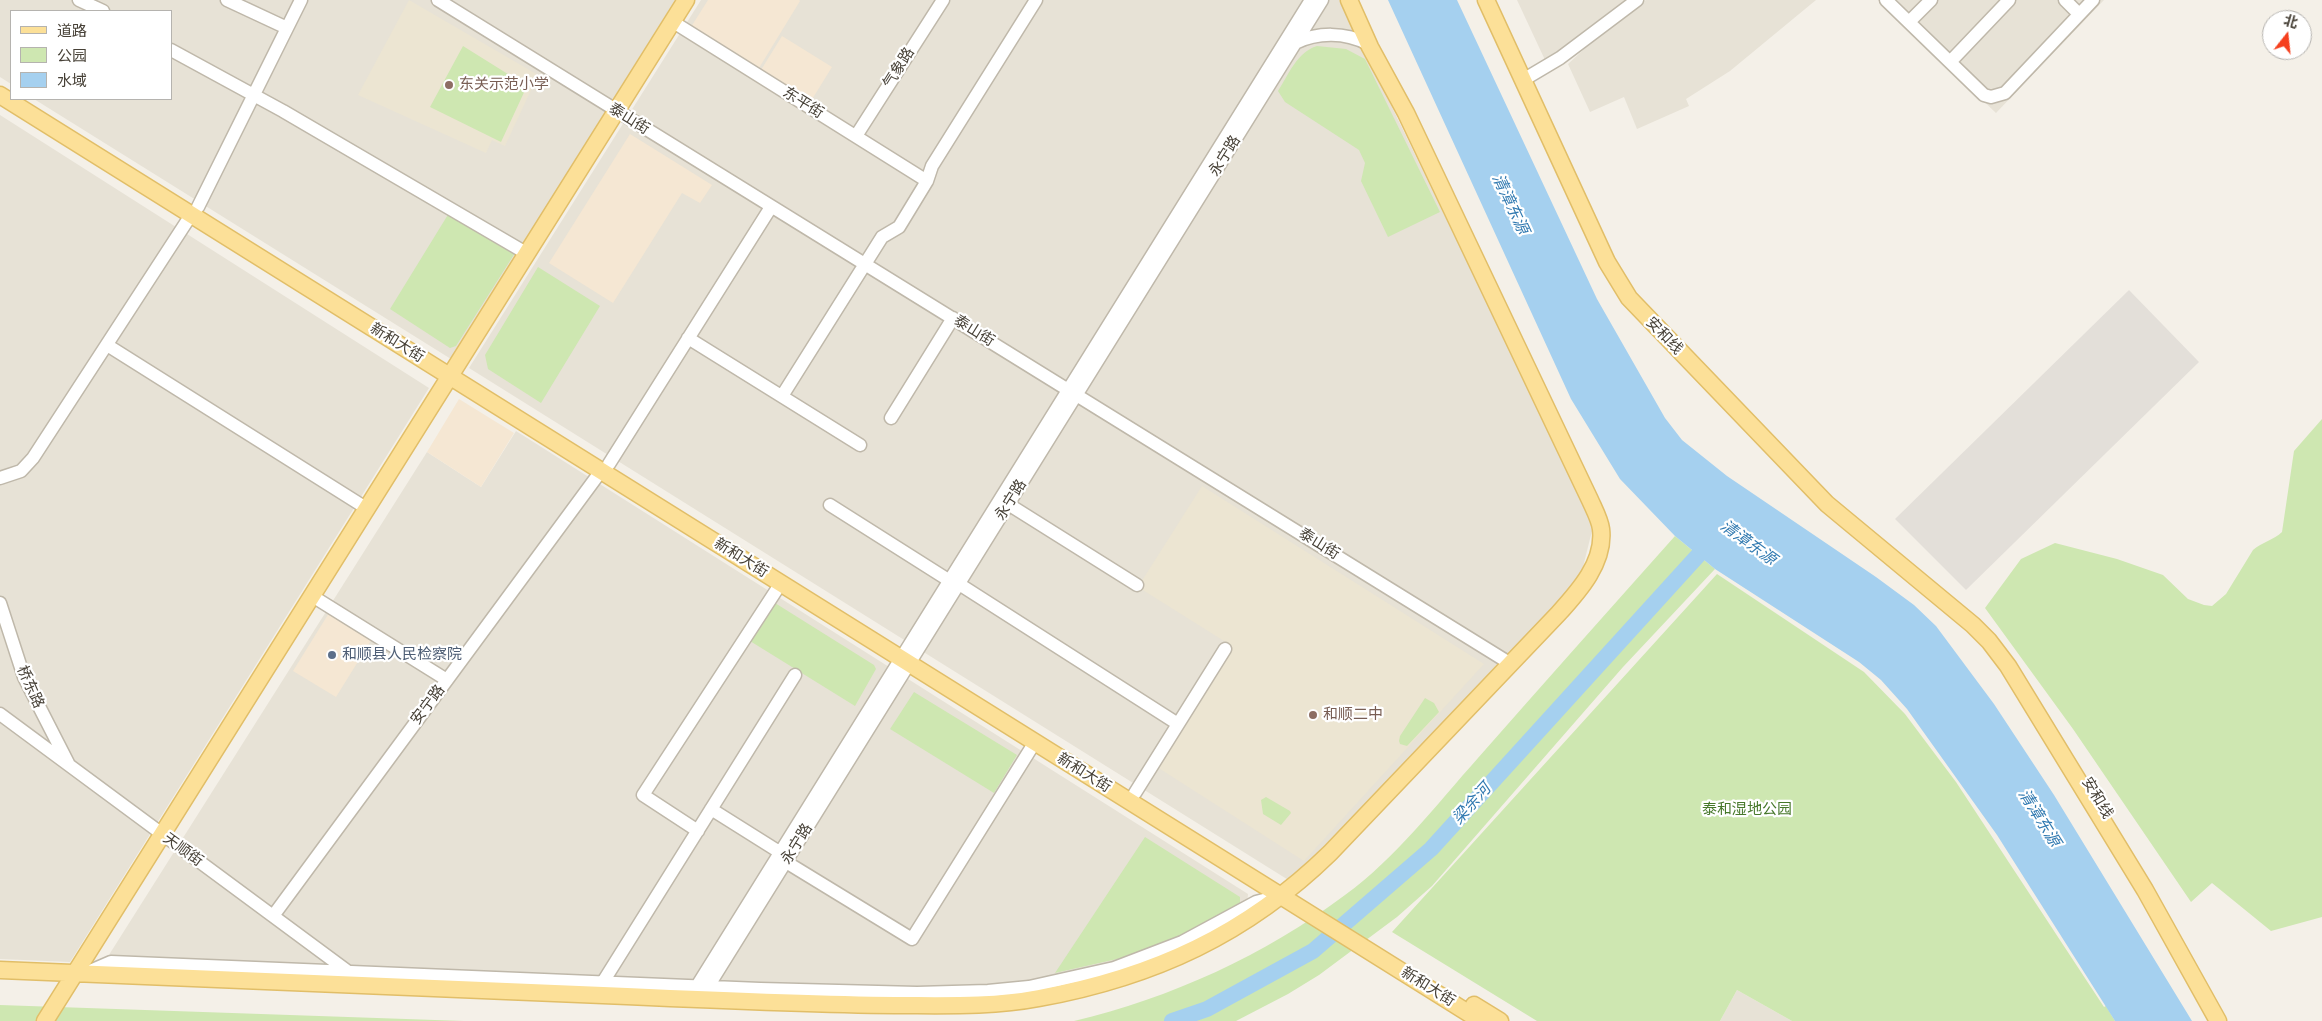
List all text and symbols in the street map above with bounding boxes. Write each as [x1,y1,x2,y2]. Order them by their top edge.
legend [10,10,172,100]
north arrow [2262,10,2312,60]
text: 北 [2282,10,2300,32]
text: 道路 [57,20,87,40]
street label: 气象路 [879,44,919,92]
text: 公园 [57,45,87,65]
text: 水域 [57,70,87,90]
place label: 东关示范小学 [459,76,549,94]
marker: 东关示范小学 [443,79,455,91]
street label: 东平街 [779,83,827,123]
street label: 泰山街 [605,99,653,139]
street label: 永宁路 [1205,132,1245,180]
water label: 清漳东源 [1488,171,1532,237]
street label: 泰山街 [950,311,998,351]
street label: 安和线 [1642,314,1686,358]
street label: 新和大街 [367,319,427,367]
street label: 永宁路 [991,476,1031,524]
water label: 清漳东源 [1716,516,1780,570]
street label: 泰山街 [1295,524,1343,564]
street label: 新和大街 [711,534,771,582]
place label: 和顺县人民检察院 [342,646,462,664]
marker: 和顺县人民检察院 [326,649,338,661]
street label: 桥东路 [13,663,47,711]
street label: 安宁路 [407,682,449,728]
place label: 和顺二中 [1323,706,1383,724]
marker: 和顺二中 [1307,709,1319,721]
street label: 新和大街 [1054,749,1114,797]
street label: 安和线 [2078,774,2116,822]
water label: 梁余河 [1449,780,1495,828]
water label: 清漳东源 [2014,786,2064,850]
park label: 泰和湿地公园 [1702,801,1792,819]
street label: 永宁路 [777,820,817,868]
street label: 天顺街 [160,829,206,871]
street label: 新和大街 [1398,963,1458,1011]

